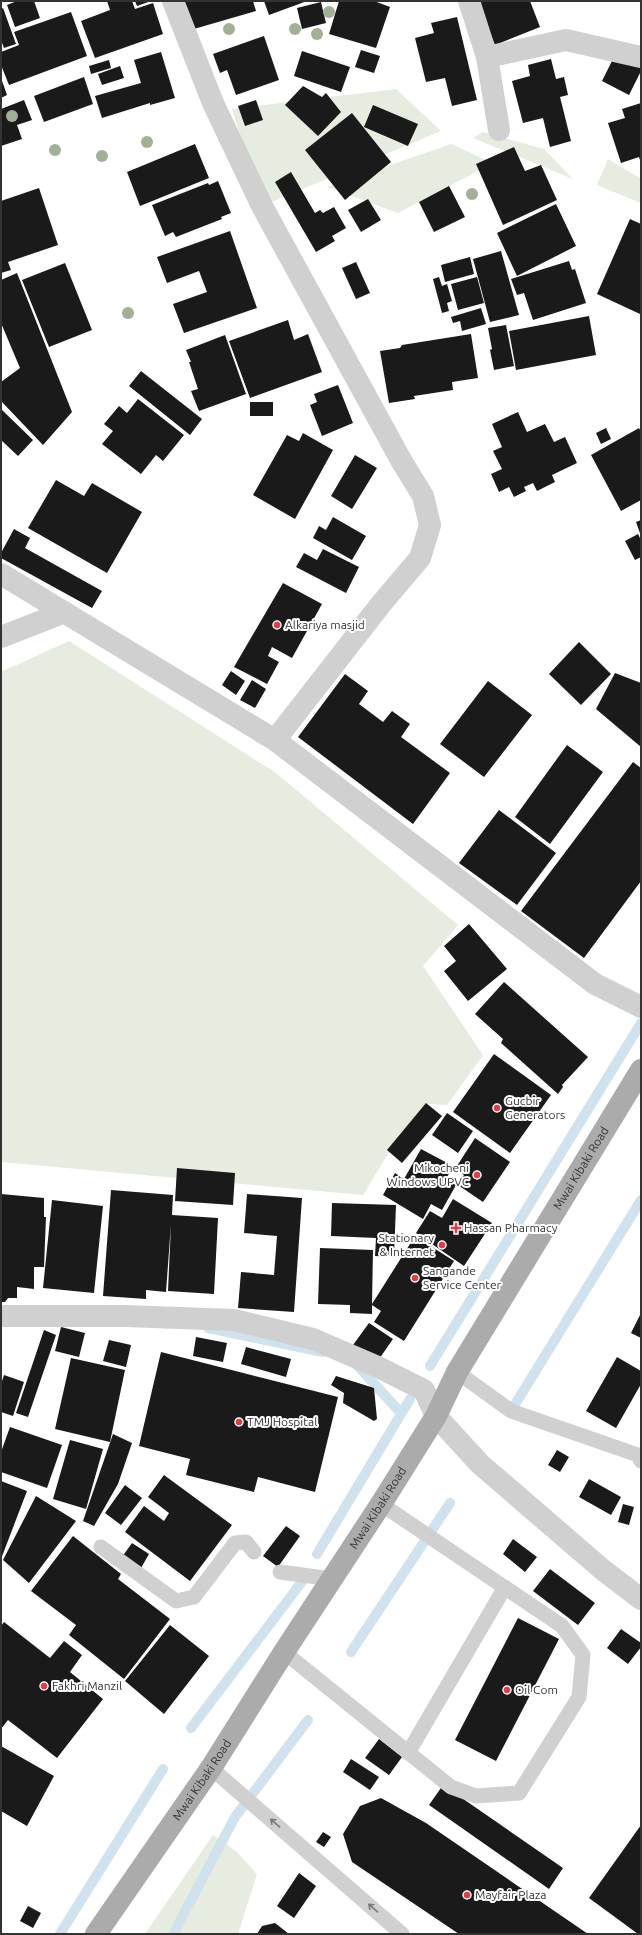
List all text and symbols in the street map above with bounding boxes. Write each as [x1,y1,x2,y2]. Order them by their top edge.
place label: Alkariya masjid [285,618,365,631]
marker: Alkariya masjid [272,620,282,630]
place label: Gucbir Generators [505,1094,565,1121]
marker: Gucbir Generators [492,1103,502,1113]
street label: Mwai Kibaki Road [550,1124,611,1212]
place label: Mikocheni Windows UPVC [386,1161,470,1188]
marker: Mikocheni Windows UPVC [472,1170,482,1180]
place label: Hassan Pharmacy [464,1221,558,1234]
marker: Hassan Pharmacy [451,1223,461,1233]
place label: Stationary & Internet [379,1231,434,1258]
marker: Stationary & Internet [437,1240,447,1250]
place label: Sangande Service Center [423,1264,502,1291]
marker: Sangande Service Center [410,1273,420,1283]
place label: TMJ Hospital [247,1415,317,1428]
marker: TMJ Hospital [234,1417,244,1427]
street label: Mwai Kibaki Road [346,1464,409,1551]
place label: Fakhri Manzil [52,1679,122,1692]
marker: Fakhri Manzil [39,1681,49,1691]
place label: Oil Com [515,1683,558,1696]
marker: Oil Com [502,1685,512,1695]
street label: Mwai Kibaki Road [170,1737,233,1823]
one-way arrow [270,1819,280,1828]
place label: Mayfair Plaza [475,1888,547,1901]
marker: Mayfair Plaza [462,1890,472,1900]
one-way arrow [368,1904,378,1913]

